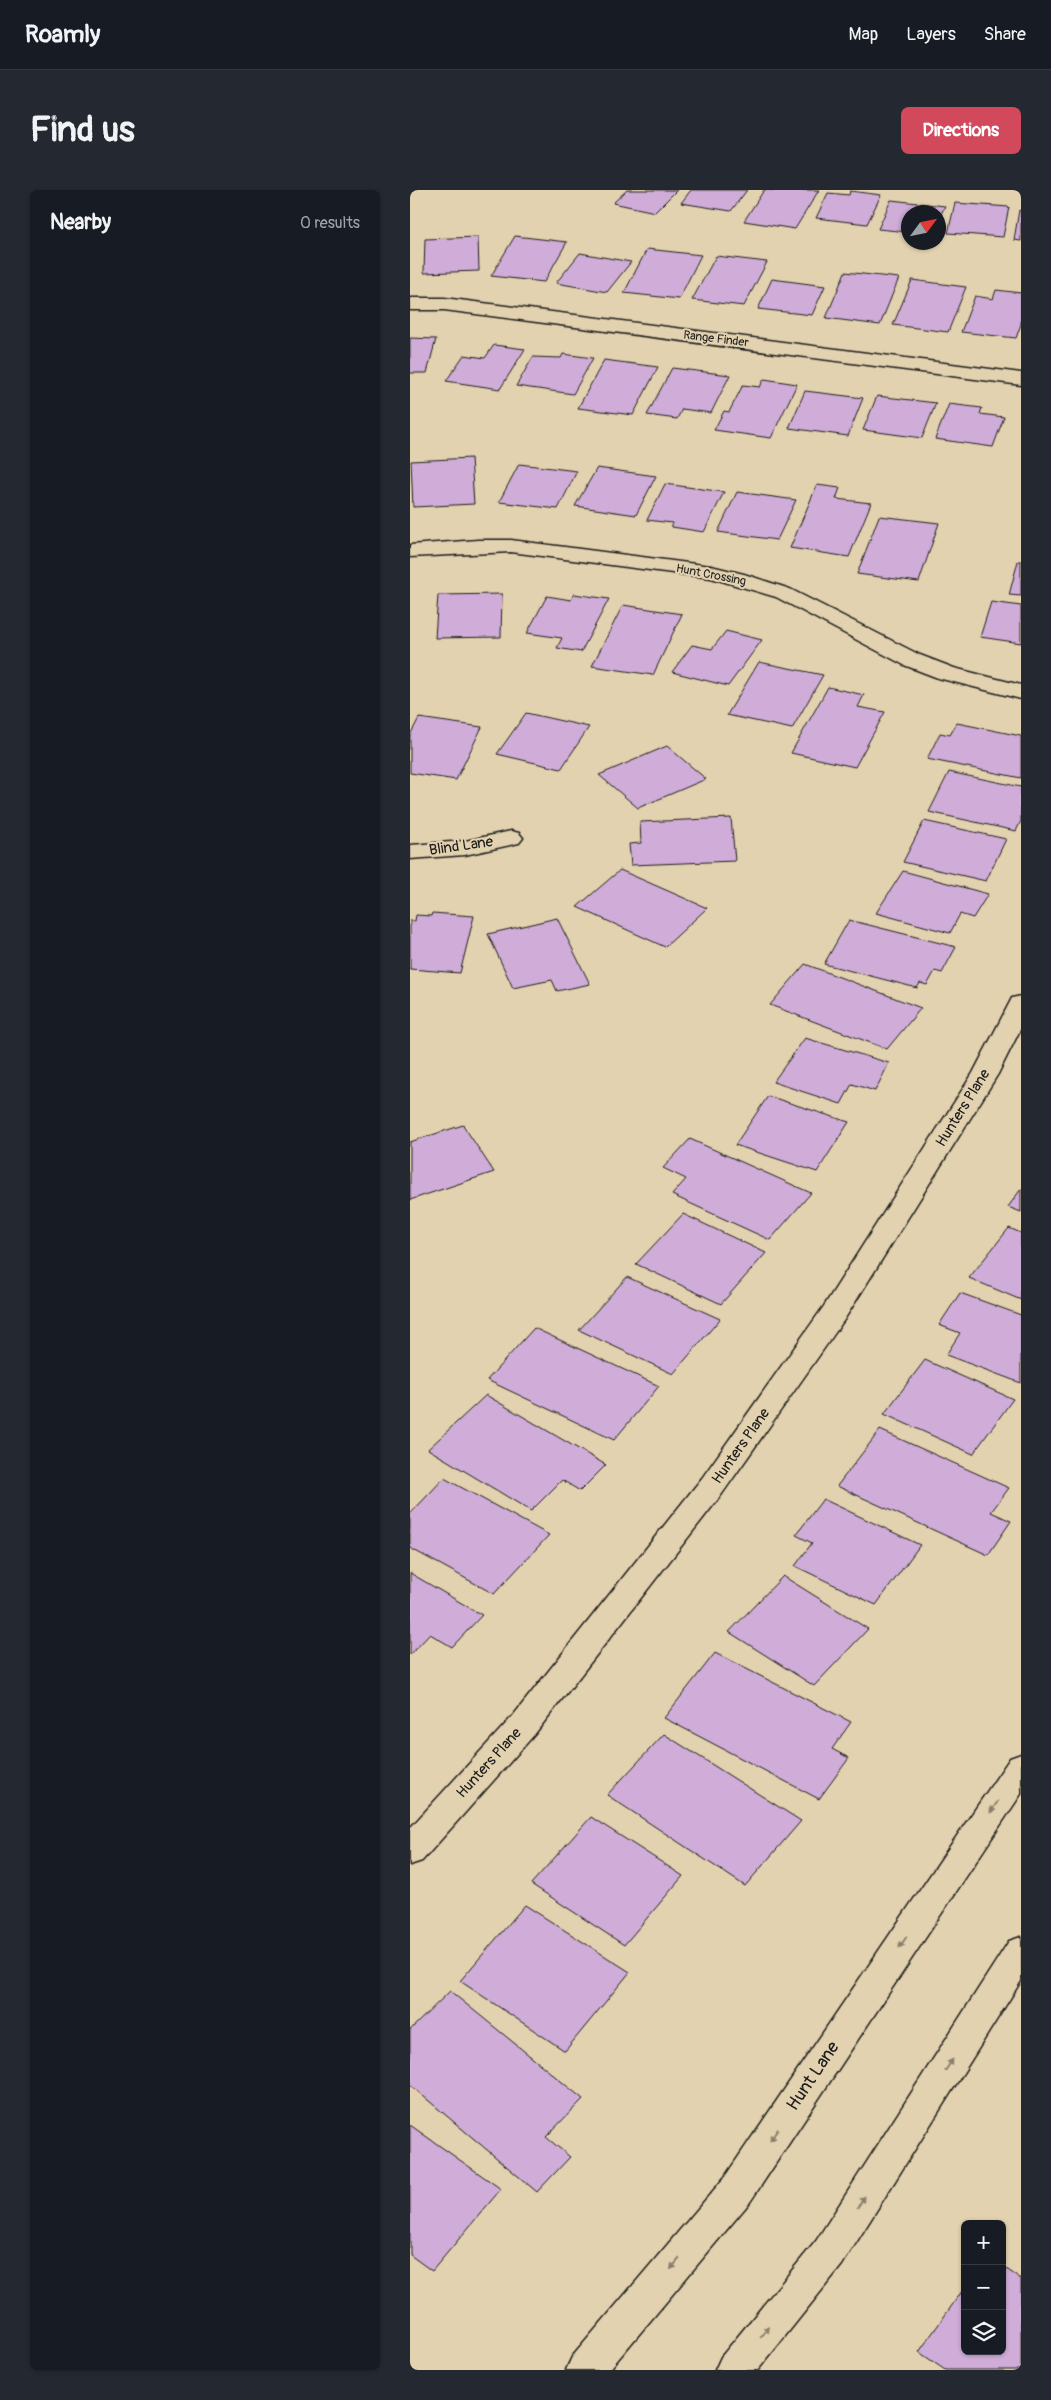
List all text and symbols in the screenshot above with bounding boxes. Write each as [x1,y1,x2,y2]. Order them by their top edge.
text: Roamly [25,20,100,49]
text: Map [849,23,878,46]
text: Layers [906,23,956,46]
text: Share [984,23,1026,46]
button: Directions [901,107,1021,154]
text: Find us [30,108,135,152]
north arrow [901,205,946,250]
text: Nearby [50,209,111,236]
text: 0 results [300,213,360,233]
street label: Range Finder [682,328,750,351]
street label: Hunt Crossing [675,561,747,589]
street label: Blind Lane [428,832,495,860]
street label: Hunters Plane [932,1065,995,1151]
street label: Hunters Plane [708,1404,774,1488]
street label: Hunters Plane [452,1723,526,1802]
one-way arrow [989,1801,999,1814]
one-way arrow [898,1936,908,1949]
street label: Hunt Lane [781,2037,845,2115]
one-way arrow [944,2058,954,2071]
one-way arrow [769,2129,778,2142]
one-way arrow [857,2195,866,2208]
map controls [961,2220,1006,2355]
button: + [961,2220,1006,2265]
one-way arrow [669,2257,680,2270]
button: − [961,2265,1006,2310]
button: layers [961,2310,1006,2355]
one-way arrow [759,2326,770,2339]

